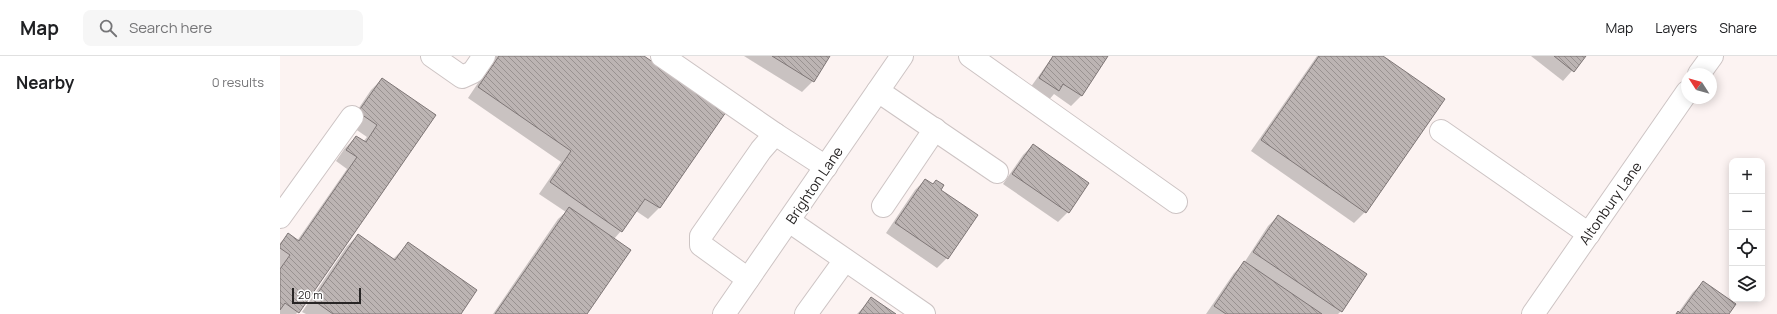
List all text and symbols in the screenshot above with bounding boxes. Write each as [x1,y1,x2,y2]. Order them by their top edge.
search box [83,10,363,46]
text: Map [20,15,59,41]
icon: search [97,17,119,39]
text: Search here [129,17,212,38]
text: Map [1605,18,1633,37]
text: Layers [1655,18,1697,37]
text: Share [1719,18,1757,37]
north arrow [1681,68,1717,104]
text: Nearby [16,71,74,94]
text: 0 results [212,73,264,91]
street label: Brighton Lane [781,143,847,227]
street label: Altonbury Lane [1574,158,1646,248]
map controls [1729,158,1765,302]
button: + [1729,158,1765,194]
button: − [1729,194,1765,230]
button: locate [1729,230,1765,266]
button: layers [1729,266,1765,302]
scale bar [292,286,361,305]
text: 20 m [298,287,323,302]

